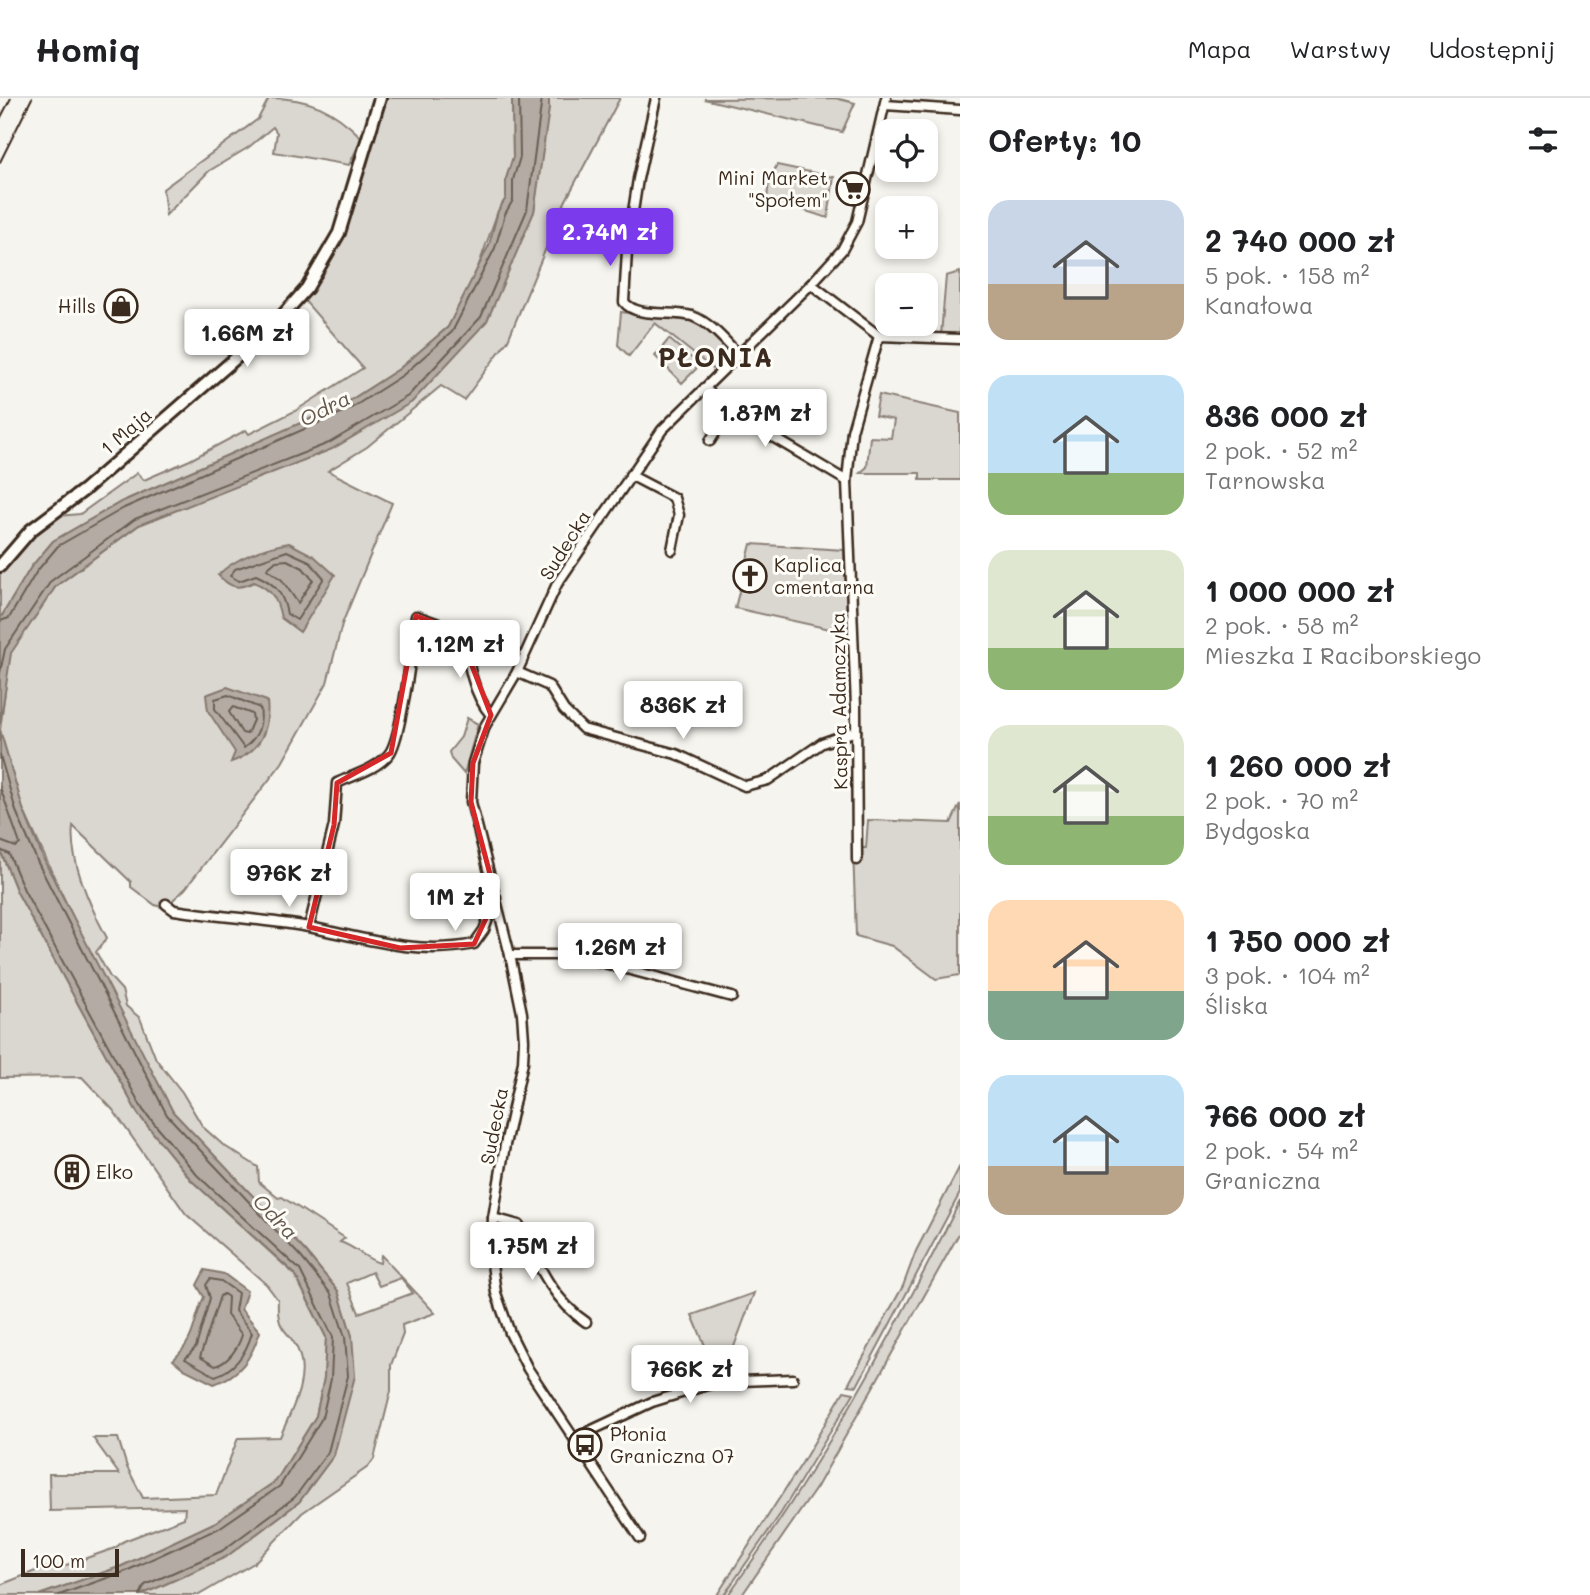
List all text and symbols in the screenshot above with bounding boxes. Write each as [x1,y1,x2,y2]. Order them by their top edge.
text: Homiq [35,27,140,70]
text: Mapa [1188,33,1251,64]
text: Warstwy [1289,33,1391,64]
text: Udostępnij [1429,33,1555,64]
map controls [875,119,938,336]
button: locate [875,119,938,182]
text: Oferty: 10 [988,120,1141,160]
icon: filters [1524,121,1562,159]
place label: Mini Market "Społem" [718,165,828,212]
supermarket icon: Mini Market "Społem" [834,170,872,208]
button: + [875,196,938,259]
pin: 2.74M zł [538,208,682,268]
text: 2.74M zł [562,216,658,246]
text: 2 740 000 zł [1205,220,1395,260]
icon: home [1044,228,1128,312]
text: 5 pok. · 158 m² [1205,260,1369,290]
button: − [875,273,938,336]
shop icon: Hills [102,287,140,325]
text: Kanałowa [1205,290,1313,320]
place label: Hills [58,293,96,318]
pin: 1.66M zł [175,310,319,369]
text: 1.66M zł [200,317,294,347]
district label: PŁONIA [658,340,774,374]
water label: Odra [294,383,354,432]
pin: 1.87M zł [693,390,837,449]
text: 836 000 zł [1205,395,1367,435]
text: 1.87M zł [719,397,811,427]
street label: 1 Maja [95,402,156,460]
icon: home [1044,403,1128,487]
text: 2 pok. · 52 m² [1205,435,1357,465]
text: Tarnowska [1205,465,1326,495]
street label: Sudecka [533,505,596,584]
place label: Kaplica cmentarna [774,552,875,599]
church icon: Kaplica cmentarna [731,557,769,595]
text: 1 000 000 zł [1205,570,1394,610]
icon: home [1044,578,1128,662]
text: 2 pok. · 58 m² [1205,610,1358,640]
street label: Kaspra Adamczyka [824,612,853,790]
pin: 1.12M zł [388,620,532,680]
text: 1.12M zł [416,628,504,658]
text: Mieszka I Raciborskiego [1205,640,1481,670]
pin: 836K zł [618,682,748,741]
text: 836K zł [640,689,726,719]
text: 1 260 000 zł [1205,745,1391,785]
icon: home [1044,753,1128,837]
text: 2 pok. · 70 m² [1205,785,1358,815]
text: Bydgoska [1205,815,1311,845]
pin: 976K zł [224,850,354,909]
text: 976K zł [246,857,332,887]
pin: 1M zł [406,874,504,933]
text: 1M zł [426,881,484,911]
text: 1 750 000 zł [1205,920,1390,960]
pin: 1.26M zł [548,924,692,983]
icon: home [1044,928,1128,1012]
text: 1.26M zł [574,931,666,961]
text: 3 pok. · 104 m² [1205,960,1370,990]
text: Śliska [1205,990,1268,1020]
street label: Sudecka [474,1085,513,1167]
text: 766 000 zł [1205,1095,1365,1135]
icon: home [1044,1103,1128,1187]
text: 2 pok. · 54 m² [1205,1135,1358,1165]
building icon: Elko [53,1153,91,1191]
place label: Elko [96,1159,133,1184]
text: Graniczna [1205,1165,1321,1195]
water label: Odra [248,1187,304,1245]
pin: 1.75M zł [460,1222,604,1282]
text: 1.75M zł [486,1230,578,1260]
pin: 766K zł [625,1346,755,1405]
text: 766K zł [647,1353,733,1383]
place label: Płonia Graniczna 07 [610,1421,734,1468]
bus stop icon: Płonia Graniczna 07 [566,1426,604,1464]
scale bar [21,1546,119,1578]
text: 100 m [32,1548,85,1573]

